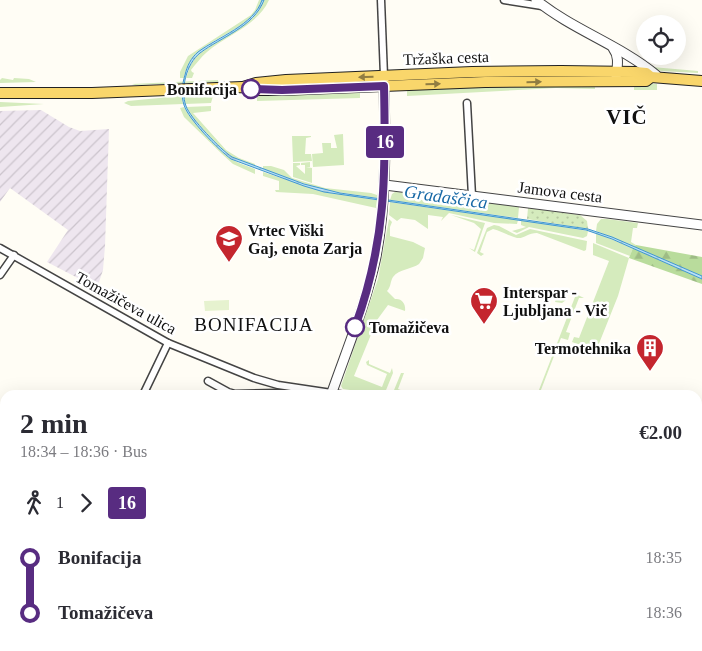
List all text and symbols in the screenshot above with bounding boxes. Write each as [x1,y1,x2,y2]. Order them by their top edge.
map controls [636,15,686,65]
button: locate [636,15,686,65]
street label: Tržaška cesta [403,48,489,68]
one-way arrow [358,73,374,81]
one-way arrow [526,77,542,85]
marker: Bonifacija [241,79,261,99]
one-way arrow [425,79,441,87]
place label: Bonifacija [167,81,237,99]
district label: VIČ [606,105,648,129]
line badge: 16 [362,126,408,158]
text: 16 [376,132,394,152]
street label: Jamova cesta [517,178,603,206]
water label: Gradaščica [403,181,489,213]
place label: Vrtec Viški Gaj, enota Zarja [248,222,362,258]
school or university icon: Vrtec Viški Gaj, enota Zarja [214,224,244,263]
street label: Tomažičeva ulica [73,268,179,338]
place label: Interspar - Ljubljana - Vič [503,284,607,320]
supermarket icon: Interspar - Ljubljana - Vič [469,286,499,325]
district label: BONIFACIJA [194,314,314,335]
marker: Tomažičeva [345,317,365,337]
place label: Tomažičeva [369,319,449,336]
building icon: Termotehnika [635,333,665,372]
place label: Termotehnika [535,340,631,357]
text: 2 min [20,408,88,439]
text: €2.00 [639,422,682,443]
text: 18:34 – 18:36 · Bus [20,443,147,460]
icon: walk [20,489,48,517]
icon: forward [72,489,100,517]
text: 16 [118,493,136,513]
text: 1 [56,494,64,511]
text: Bonifacija [58,547,141,568]
text: 18:35 [646,549,682,566]
text: Tomažičeva [58,602,153,623]
text: 18:36 [646,604,682,621]

